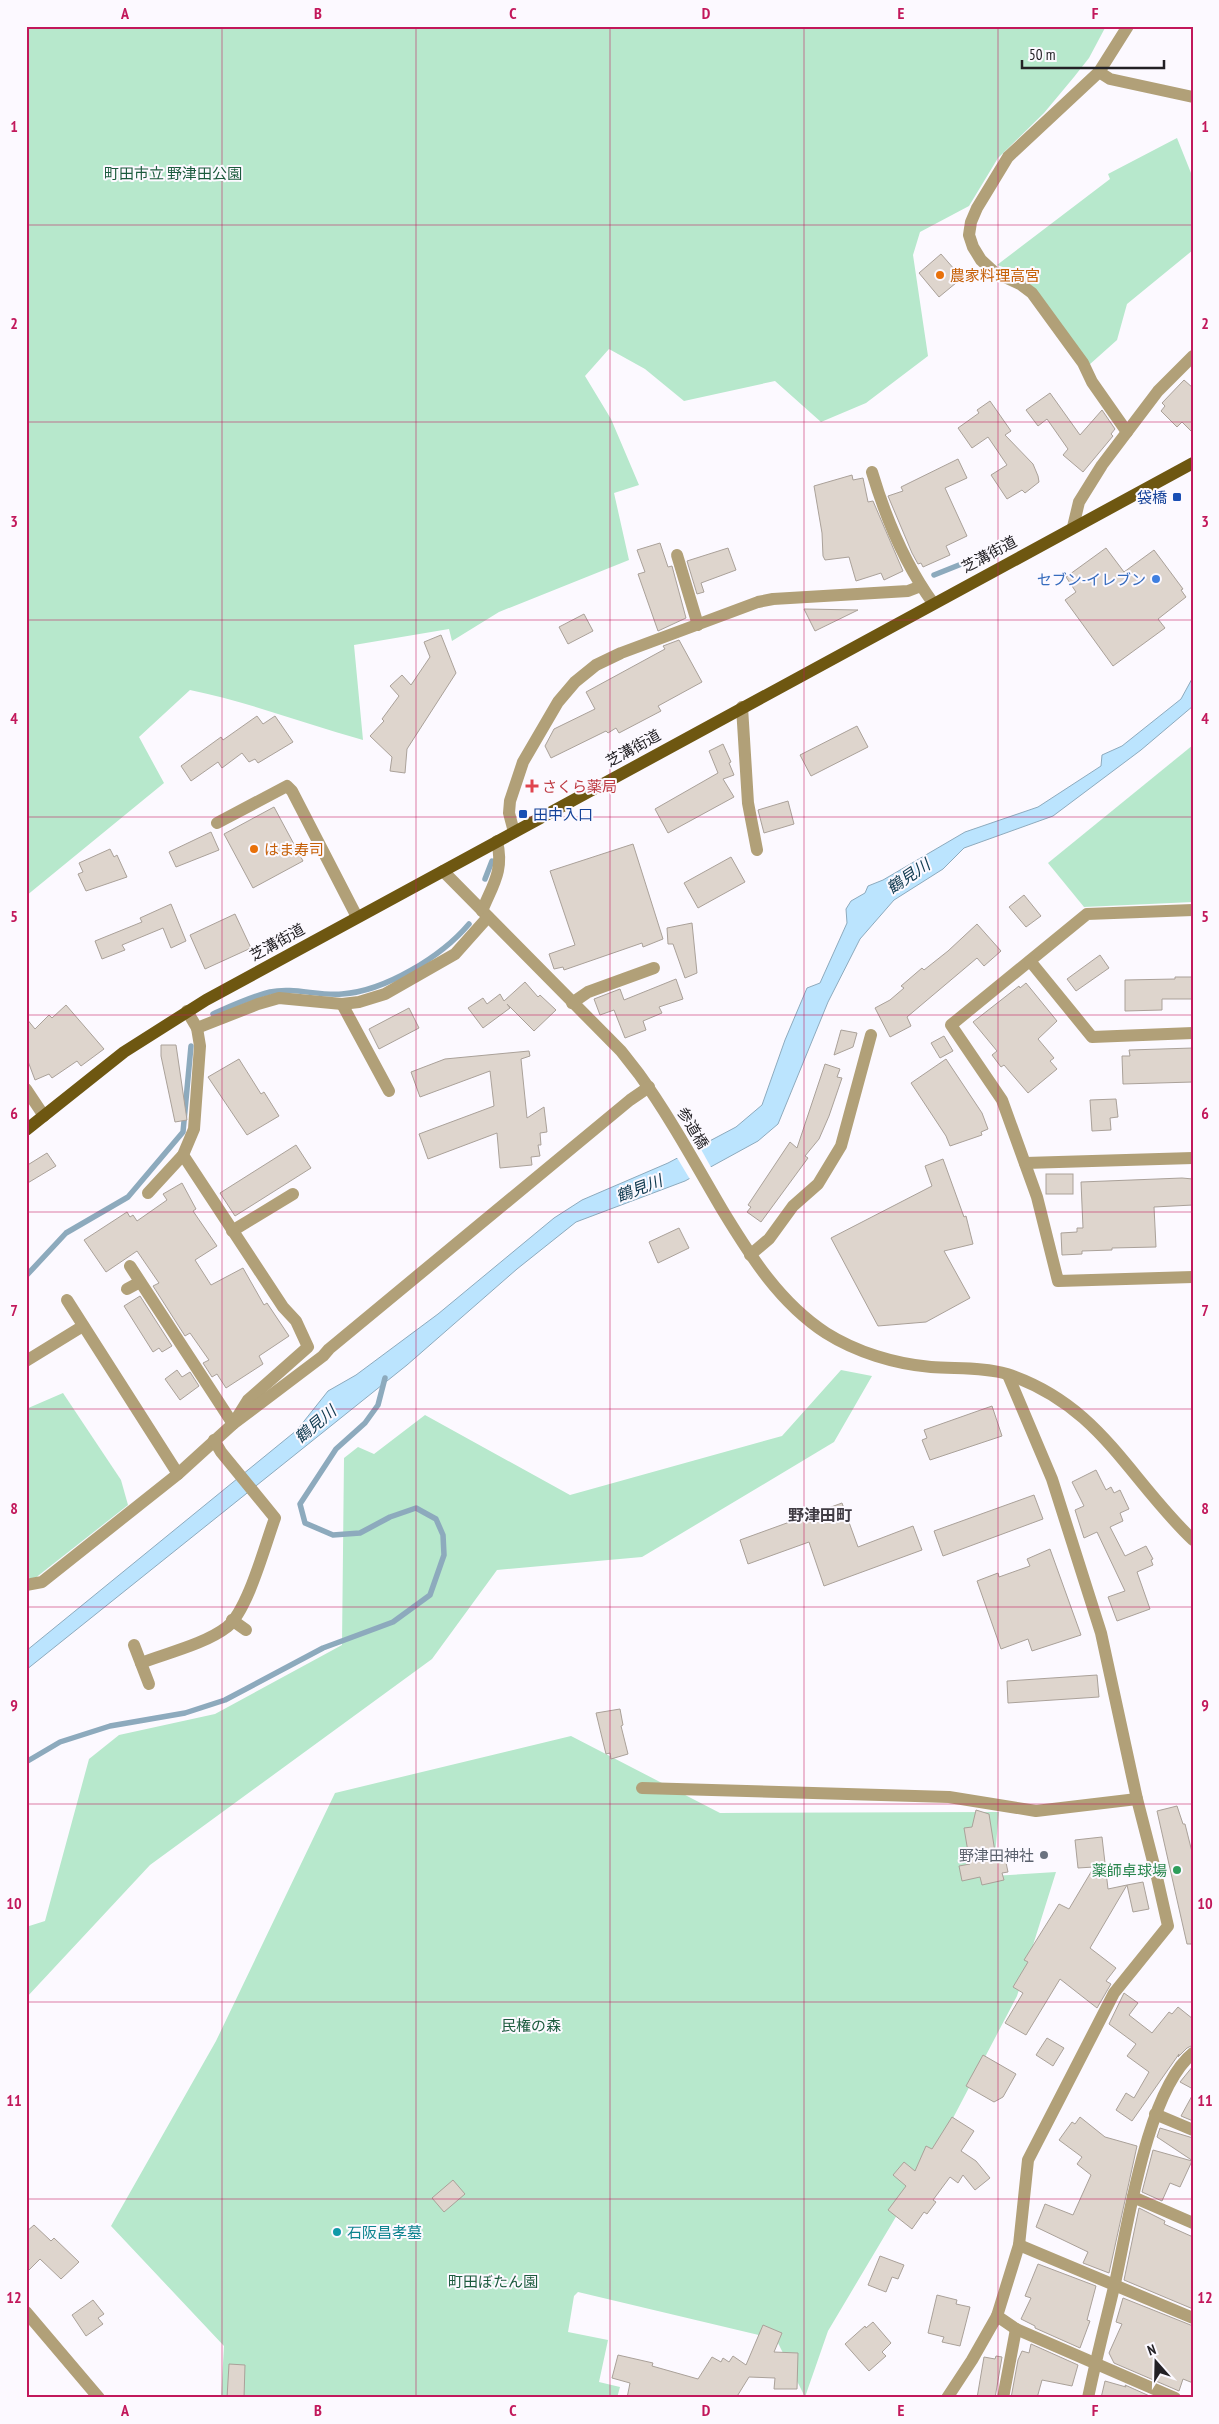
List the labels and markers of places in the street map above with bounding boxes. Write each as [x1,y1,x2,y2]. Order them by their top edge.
place label: 農家料理高宮 [950,266,1040,285]
marker: 農家料理高宮 [934,269,946,281]
place label: 袋橋 [1137,488,1167,507]
marker: 袋橋 [1171,491,1183,503]
place label: セブン-イレブン [1037,570,1146,589]
marker: セブン-イレブン [1150,573,1162,585]
place label: さくら薬局 [542,777,617,796]
marker: さくら薬局 [526,780,538,792]
place label: 田中入口 [533,805,593,824]
marker: 田中入口 [517,808,529,820]
place label: はま寿司 [264,840,324,859]
marker: はま寿司 [248,843,260,855]
place label: 野津田神社 [959,1846,1034,1865]
marker: 野津田神社 [1038,1849,1050,1861]
place label: 薬師卓球場 [1092,1861,1167,1880]
marker: 薬師卓球場 [1171,1864,1183,1876]
place label: 石阪昌孝墓 [347,2223,422,2242]
marker: 石阪昌孝墓 [331,2226,343,2238]

